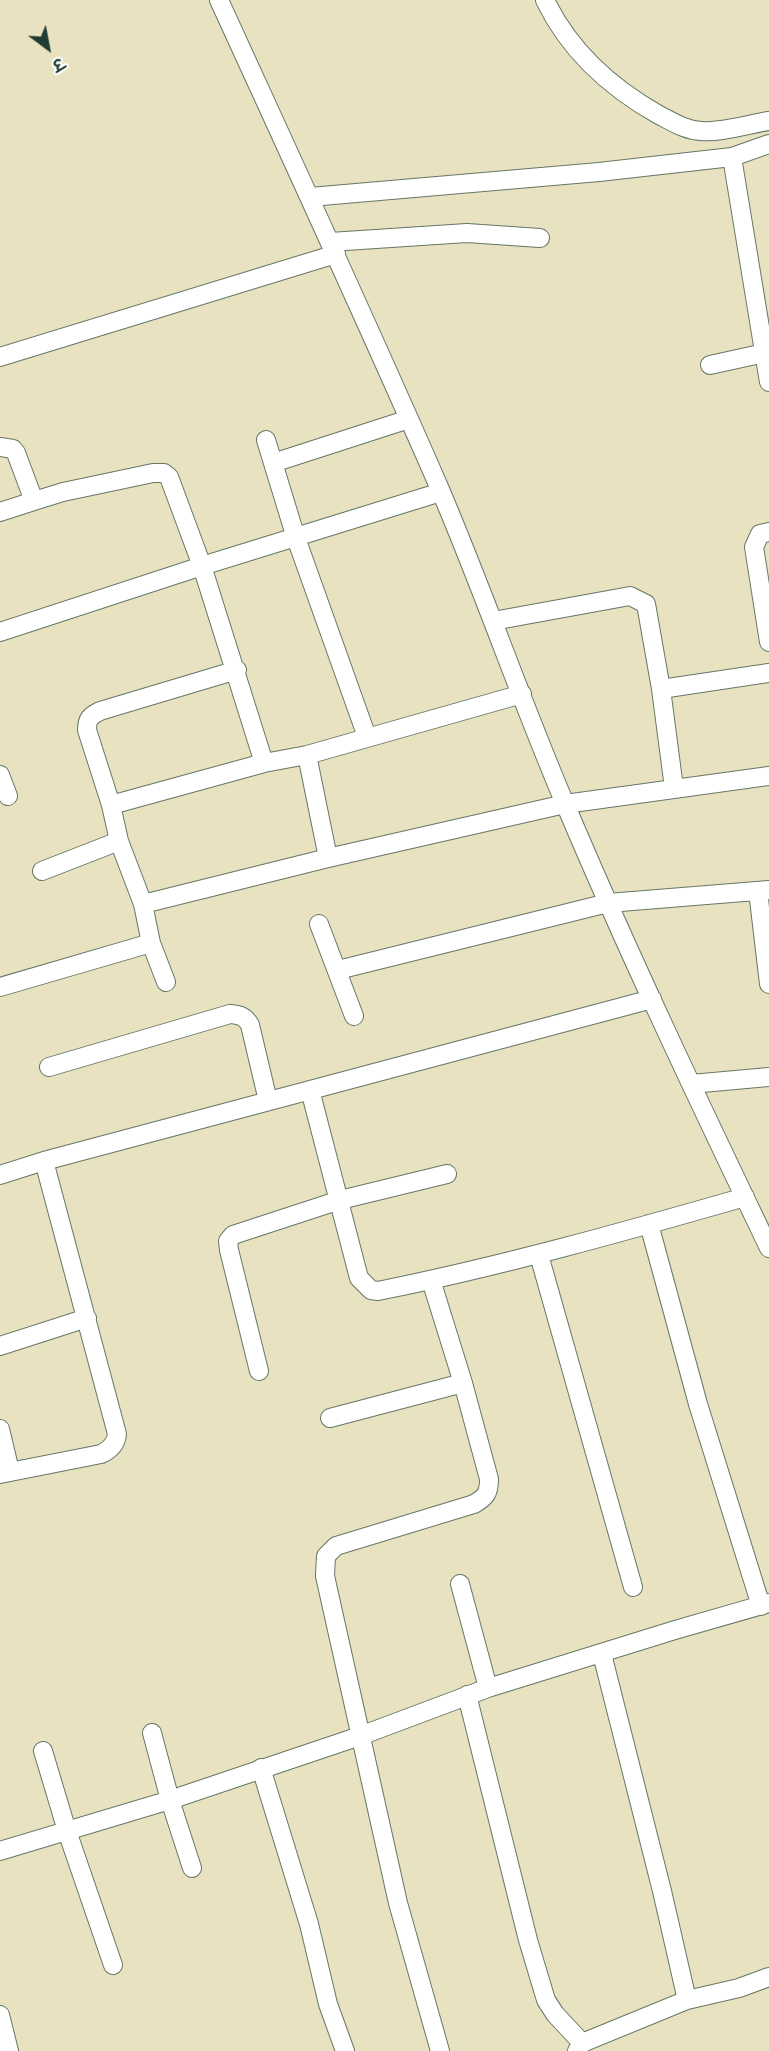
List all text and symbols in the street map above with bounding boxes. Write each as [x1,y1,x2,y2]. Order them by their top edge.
north arrow [18,18,78,78]
text: उ [47,50,68,76]

